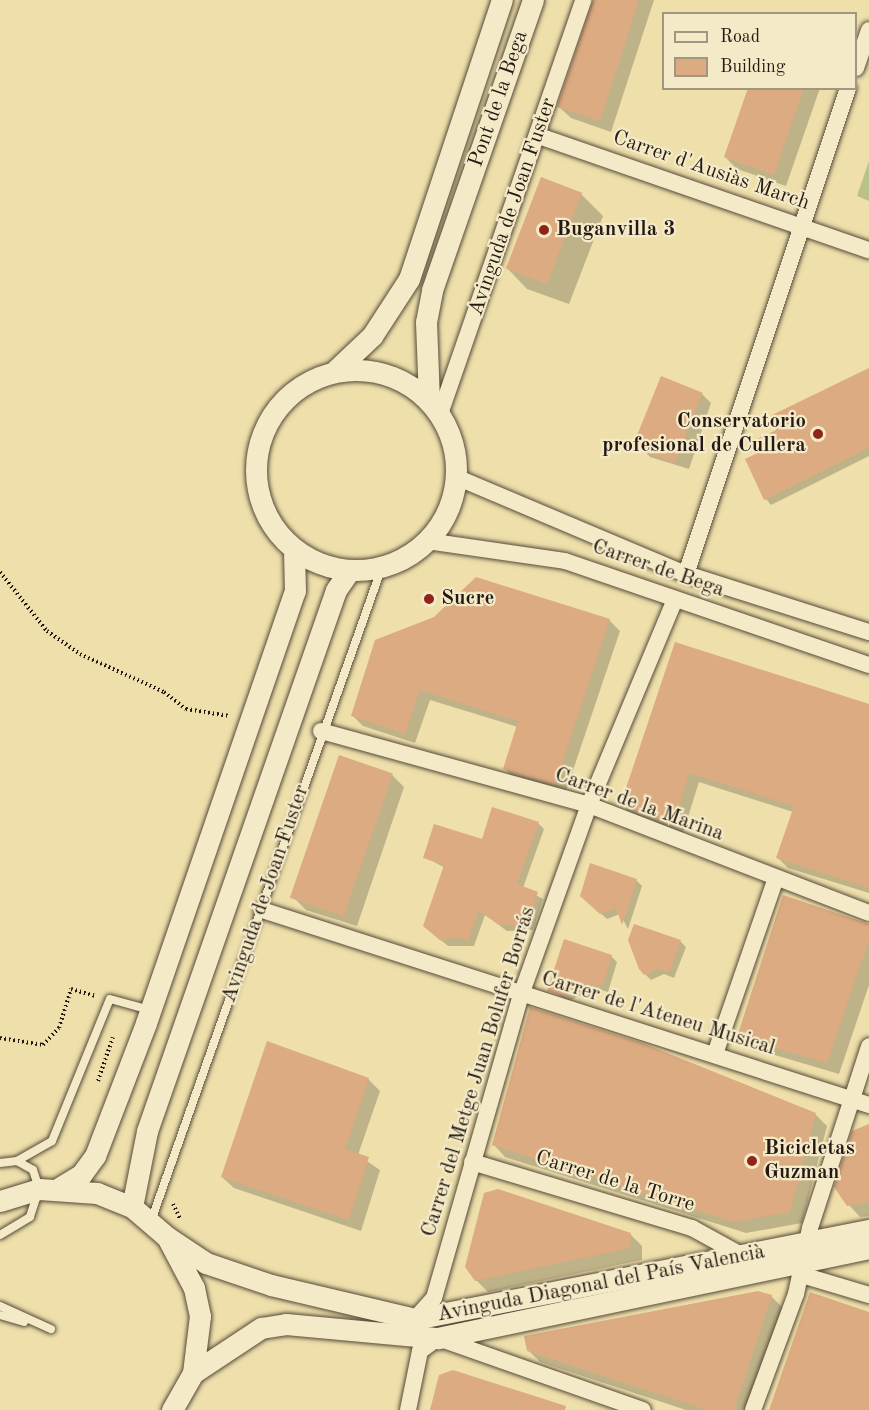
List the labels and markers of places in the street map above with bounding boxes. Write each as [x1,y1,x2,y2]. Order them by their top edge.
place label: Buganvilla 3 [556,217,675,243]
marker: Buganvilla 3 [537,223,551,237]
place label: Conservatorio profesional de Cullera [602,409,806,459]
marker: Conservatorio profesional de Cullera [811,427,825,441]
place label: Sucre [441,586,494,612]
marker: Sucre [422,592,436,606]
place label: Bicicletas Guzman [764,1136,855,1186]
marker: Bicicletas Guzman [745,1154,759,1168]

